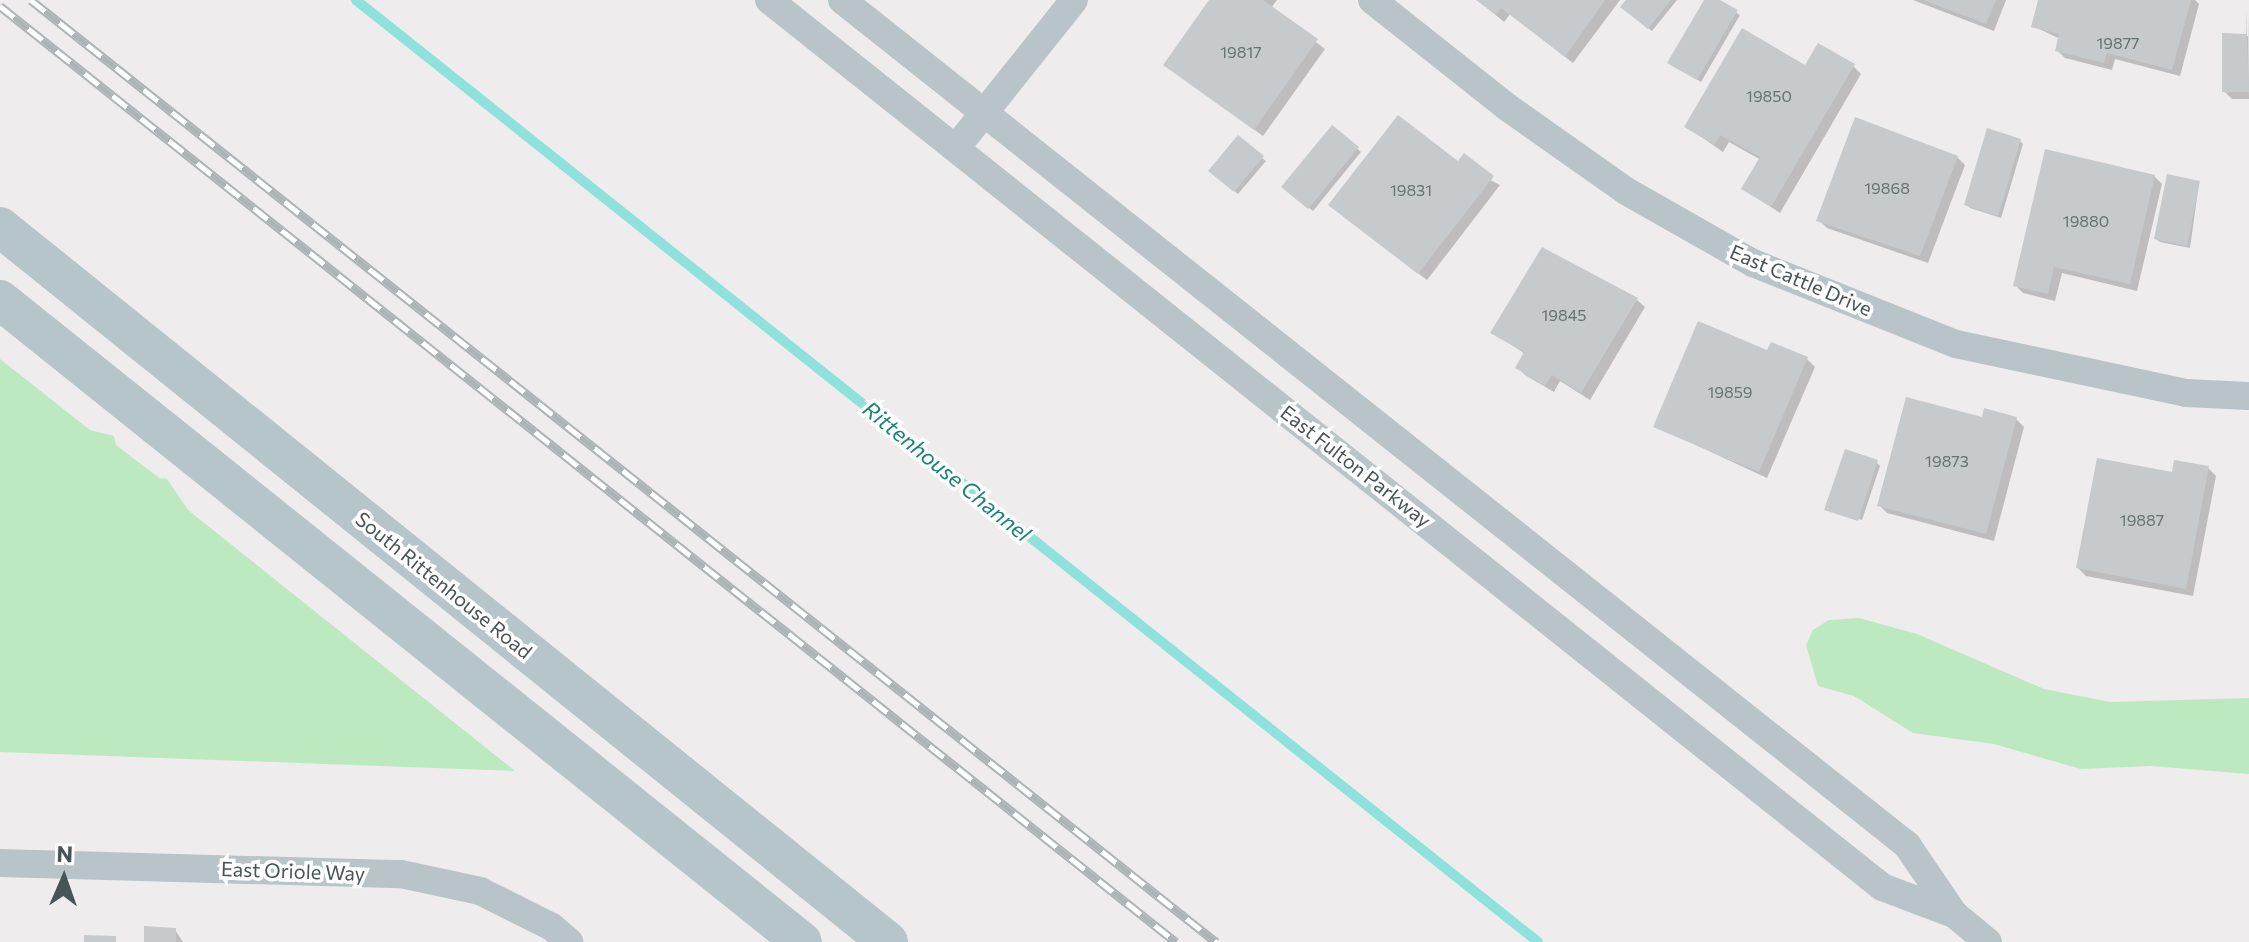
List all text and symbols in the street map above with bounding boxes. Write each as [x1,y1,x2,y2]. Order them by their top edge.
house number: 19877 [2096,33,2140,53]
house number: 19817 [1220,42,1262,62]
house number: 19850 [1746,86,1792,106]
house number: 19868 [1864,178,1910,198]
house number: 19831 [1390,180,1432,200]
house number: 19880 [2063,211,2109,231]
street label: East Cattle Drive [1726,239,1876,321]
house number: 19845 [1541,305,1587,325]
house number: 19859 [1707,382,1753,402]
water label: Rittenhouse Channel [858,395,1036,547]
street label: East Fulton Parkway [1276,400,1436,532]
house number: 19873 [1925,451,1969,471]
street label: South Rittenhouse Road [351,506,537,664]
house number: 19887 [2120,510,2164,530]
north arrow [24,838,104,918]
text: N [56,840,74,867]
street label: East Oriole Way [221,856,365,886]

